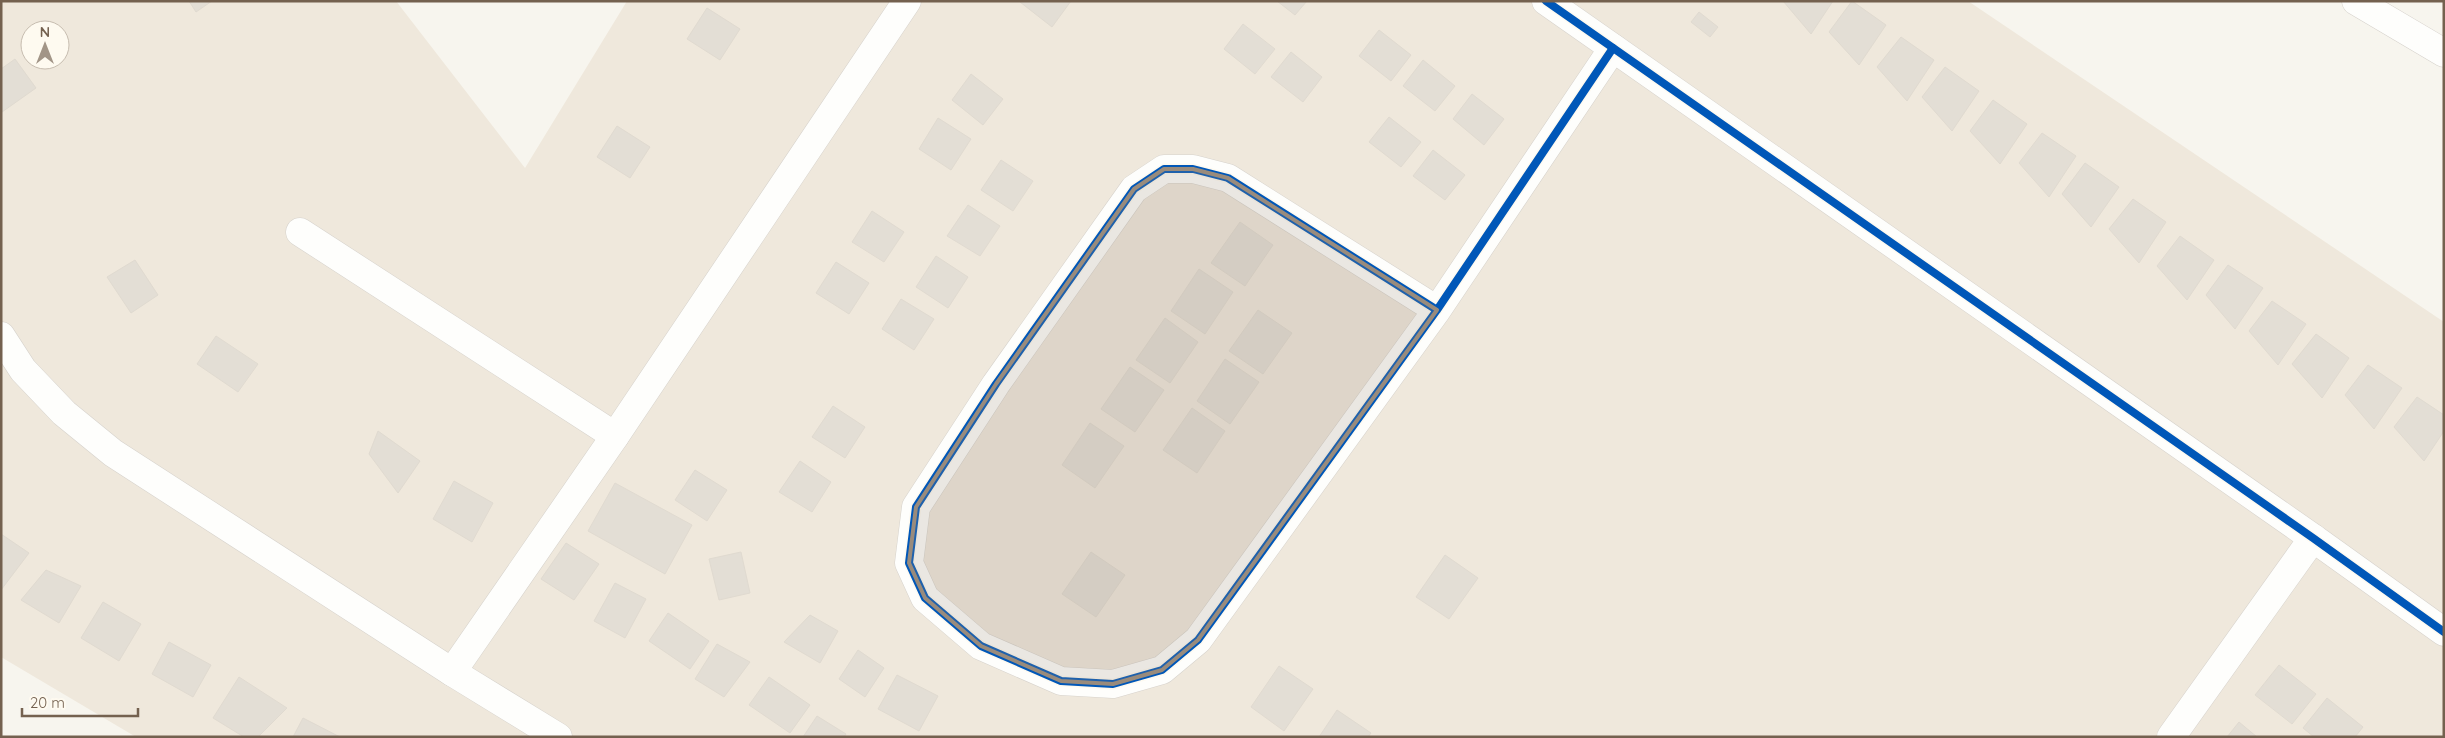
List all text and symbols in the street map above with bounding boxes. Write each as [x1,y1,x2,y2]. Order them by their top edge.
north arrow [20,20,70,70]
text: N [40,23,50,41]
scale bar [22,686,139,718]
text: 20 m [30,693,65,712]

